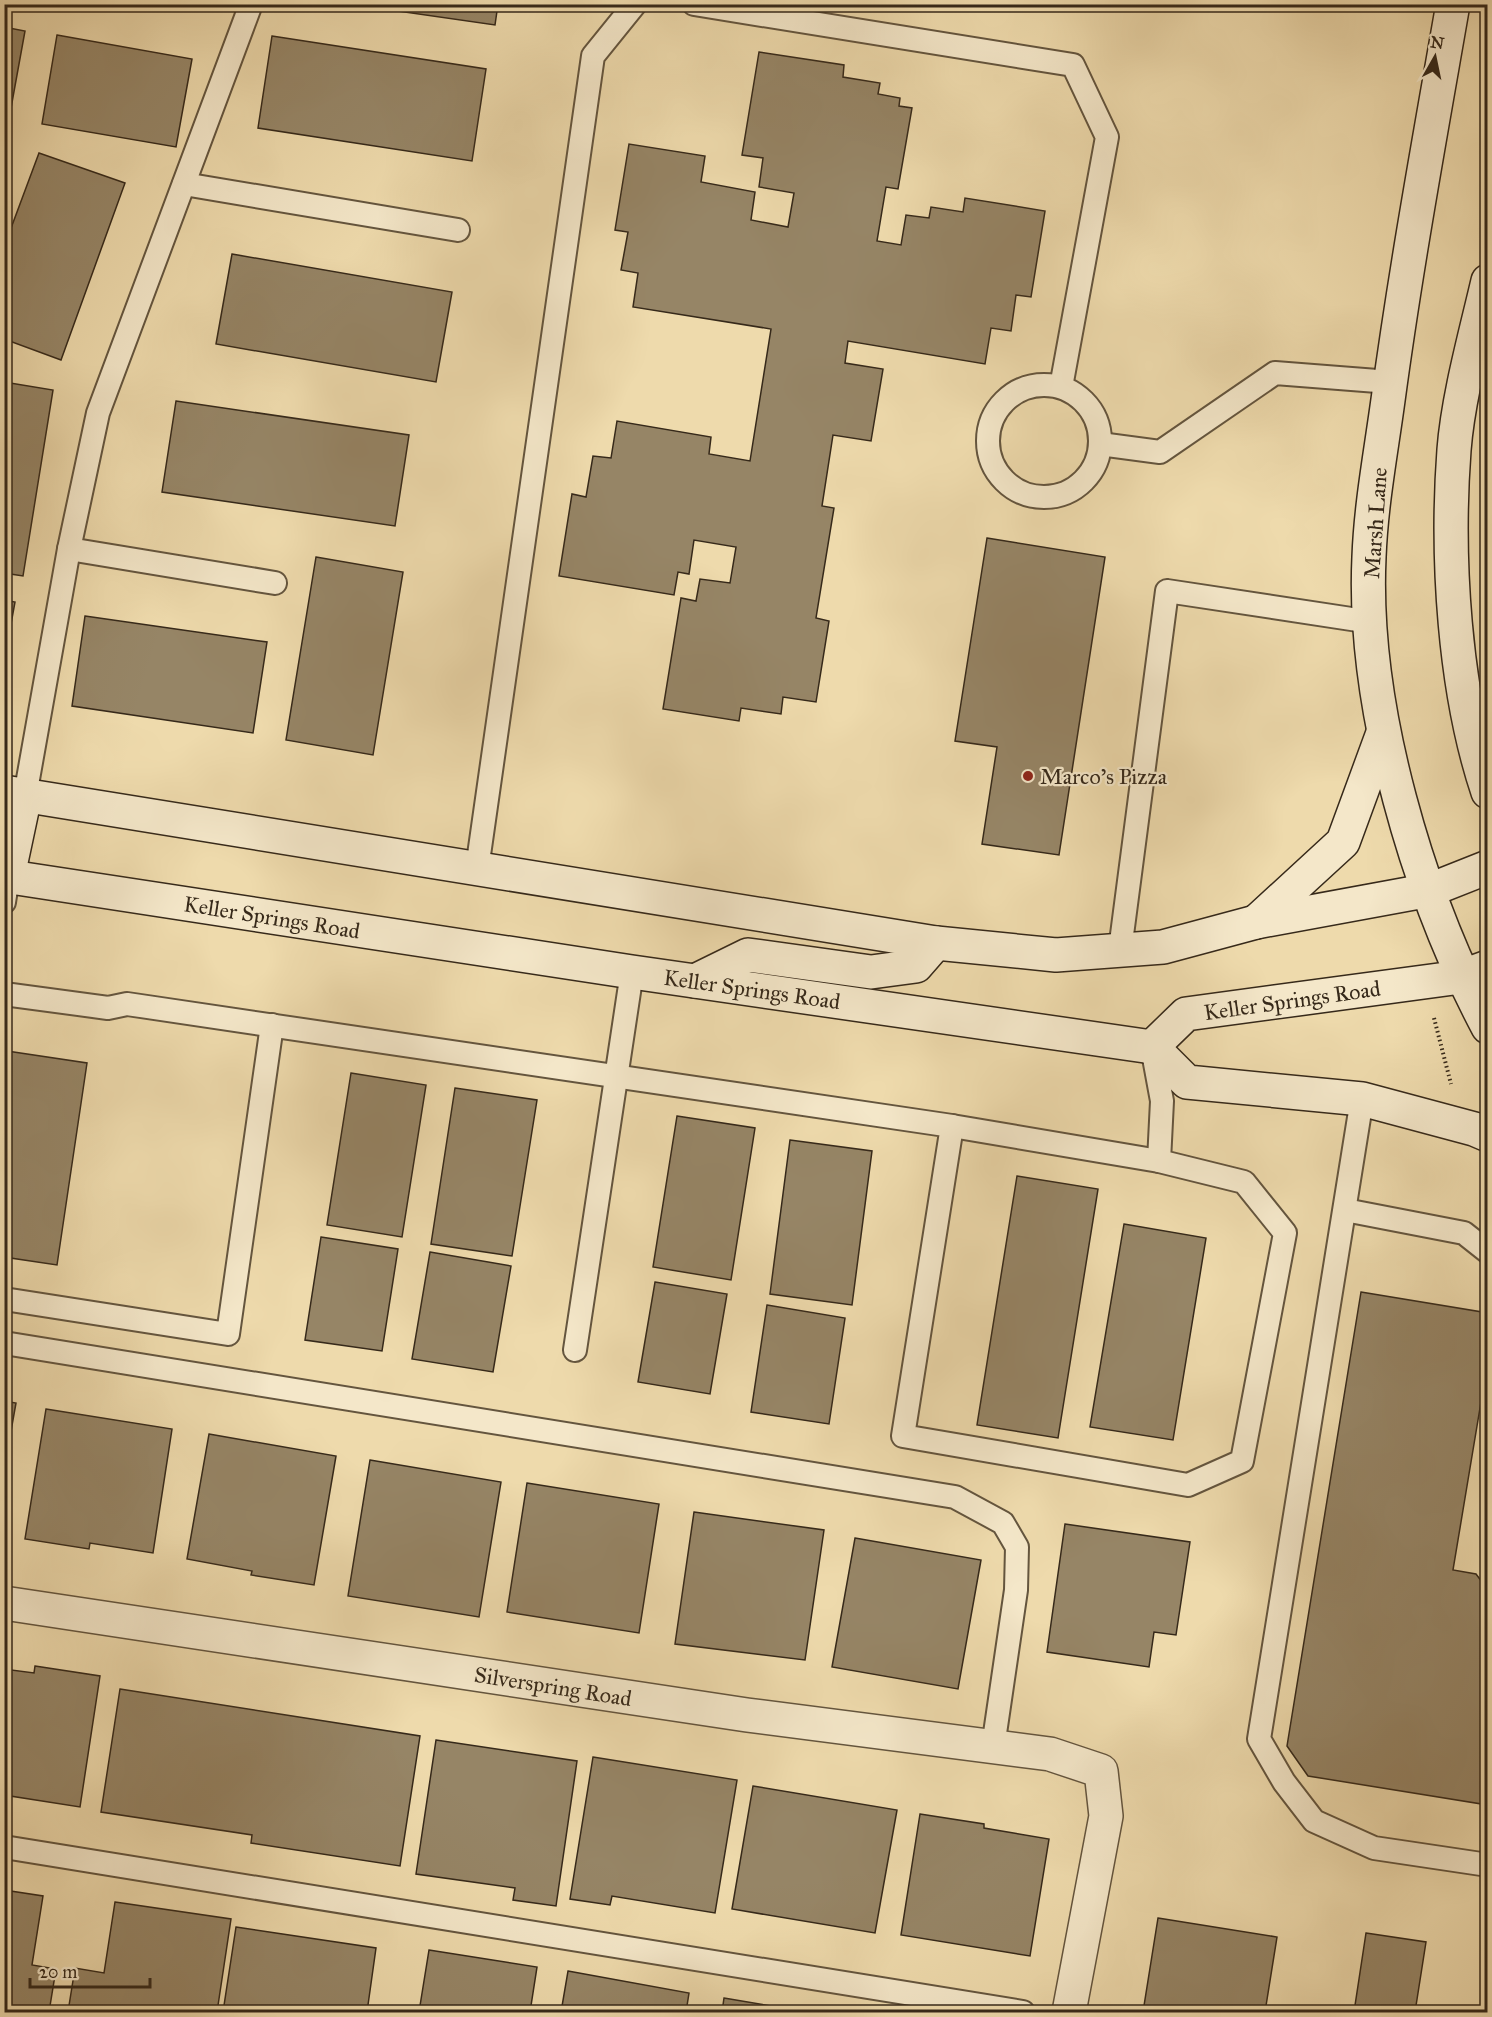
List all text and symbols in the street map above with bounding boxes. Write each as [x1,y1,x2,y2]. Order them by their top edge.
north arrow [1405,27,1465,87]
text: N [1429,32,1446,53]
street label: Marsh Lane [1358,466,1393,580]
place label: Marco's Pizza [1040,763,1168,790]
marker: Marco's Pizza [1021,769,1035,783]
street label: Keller Springs Road [182,890,362,945]
street label: Keller Springs Road [662,964,842,1015]
street label: Keller Springs Road [1202,975,1382,1026]
street label: Silverspring Road [472,1661,634,1712]
scale bar [30,1951,150,1989]
text: 20 m [39,1961,77,1983]

